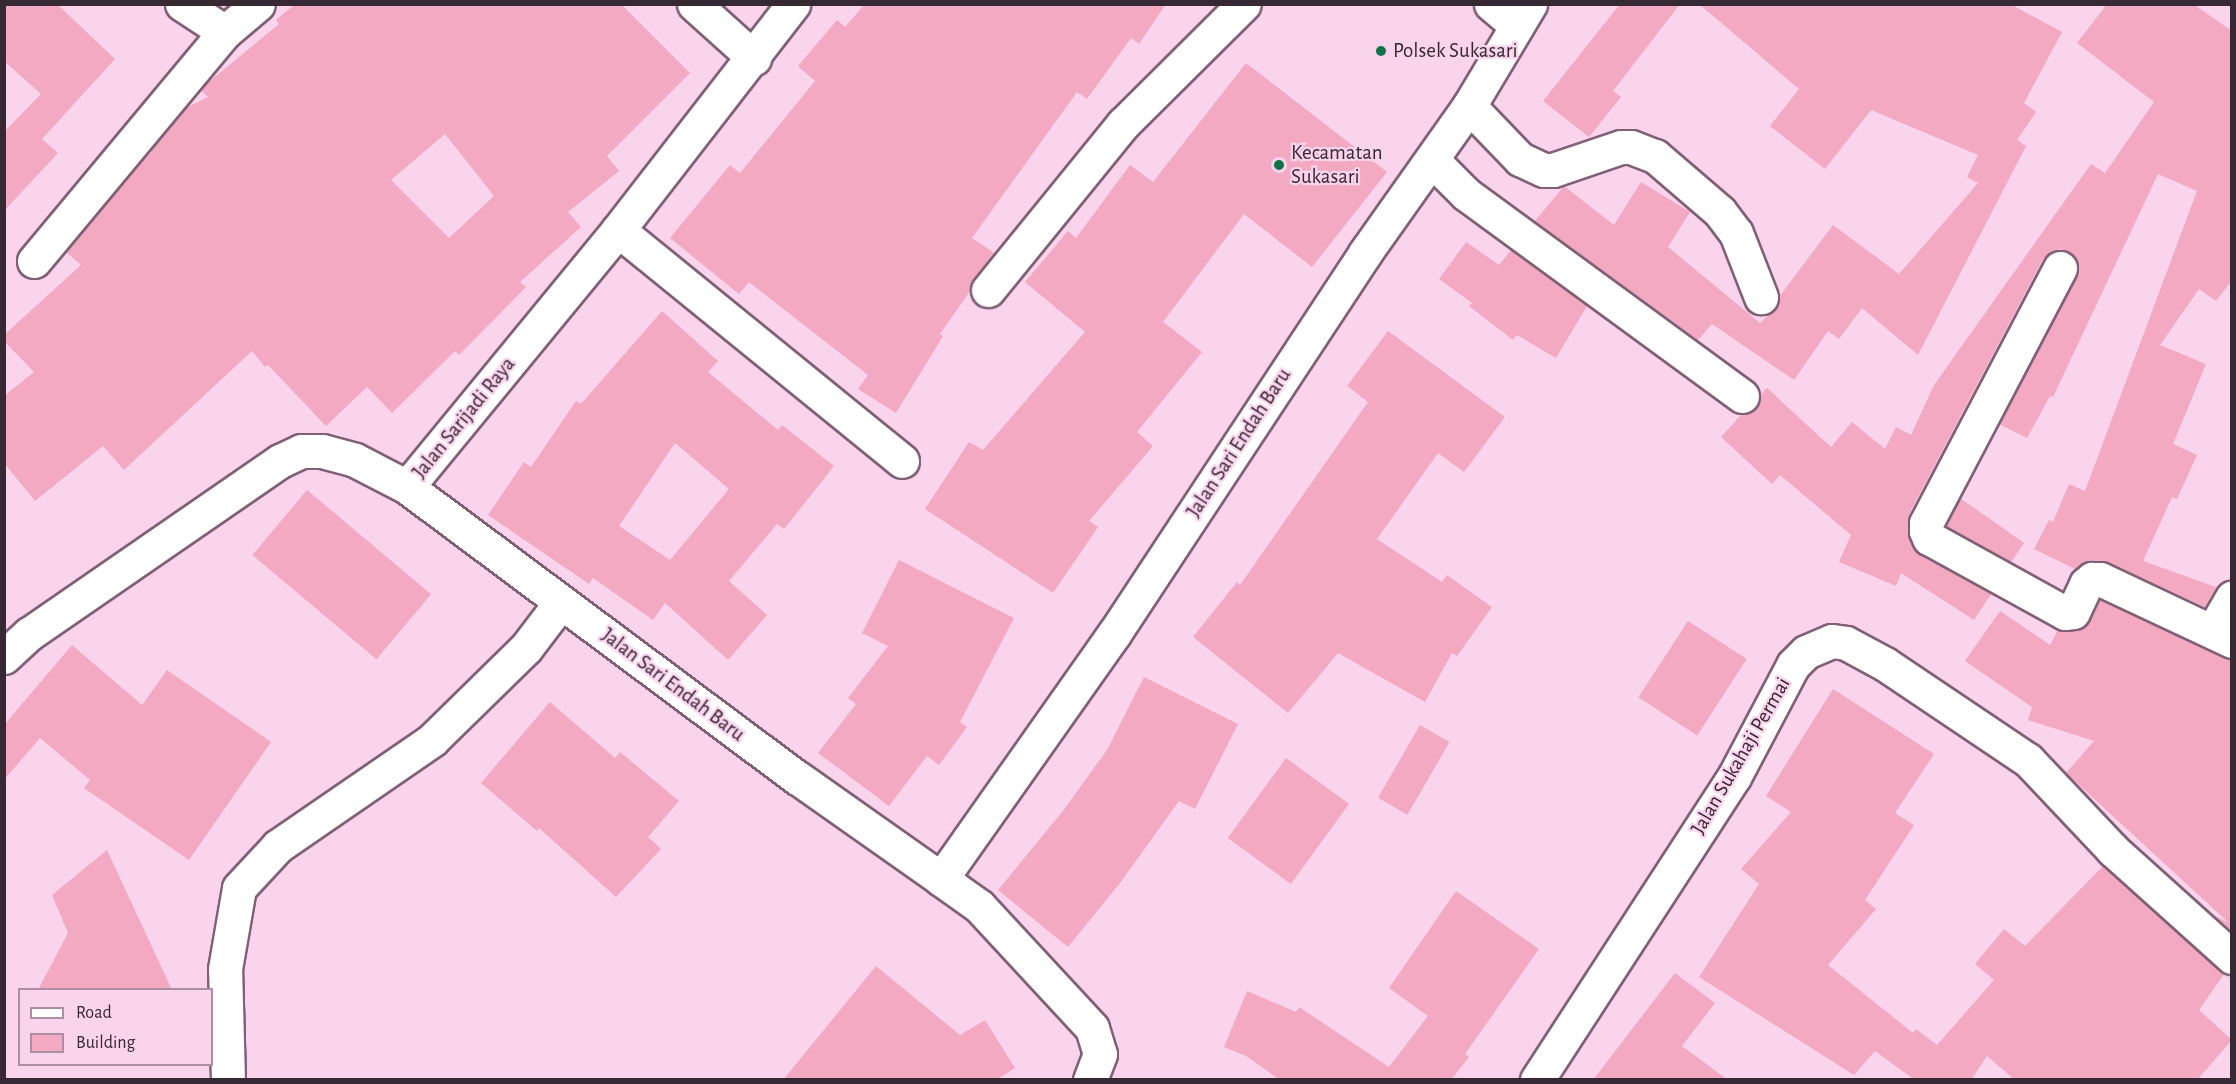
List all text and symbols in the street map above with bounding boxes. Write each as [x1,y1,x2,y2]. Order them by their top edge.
place label: Polsek Sukasari [1393,38,1518,64]
marker: Polsek Sukasari [1374,44,1388,58]
place label: Kecamatan Sukasari [1291,140,1383,190]
marker: Kecamatan Sukasari [1272,158,1286,172]
street label: Jalan Sarijadi Raya [407,352,521,484]
street label: Jalan Sari Endah Baru [1181,364,1297,522]
street label: Jalan Sari Endah Baru [596,623,750,747]
street label: Jalan Sukahaji Permai [1686,673,1796,839]
legend [18,988,213,1066]
text: Road [76,1004,112,1022]
text: Building [76,1034,135,1052]

